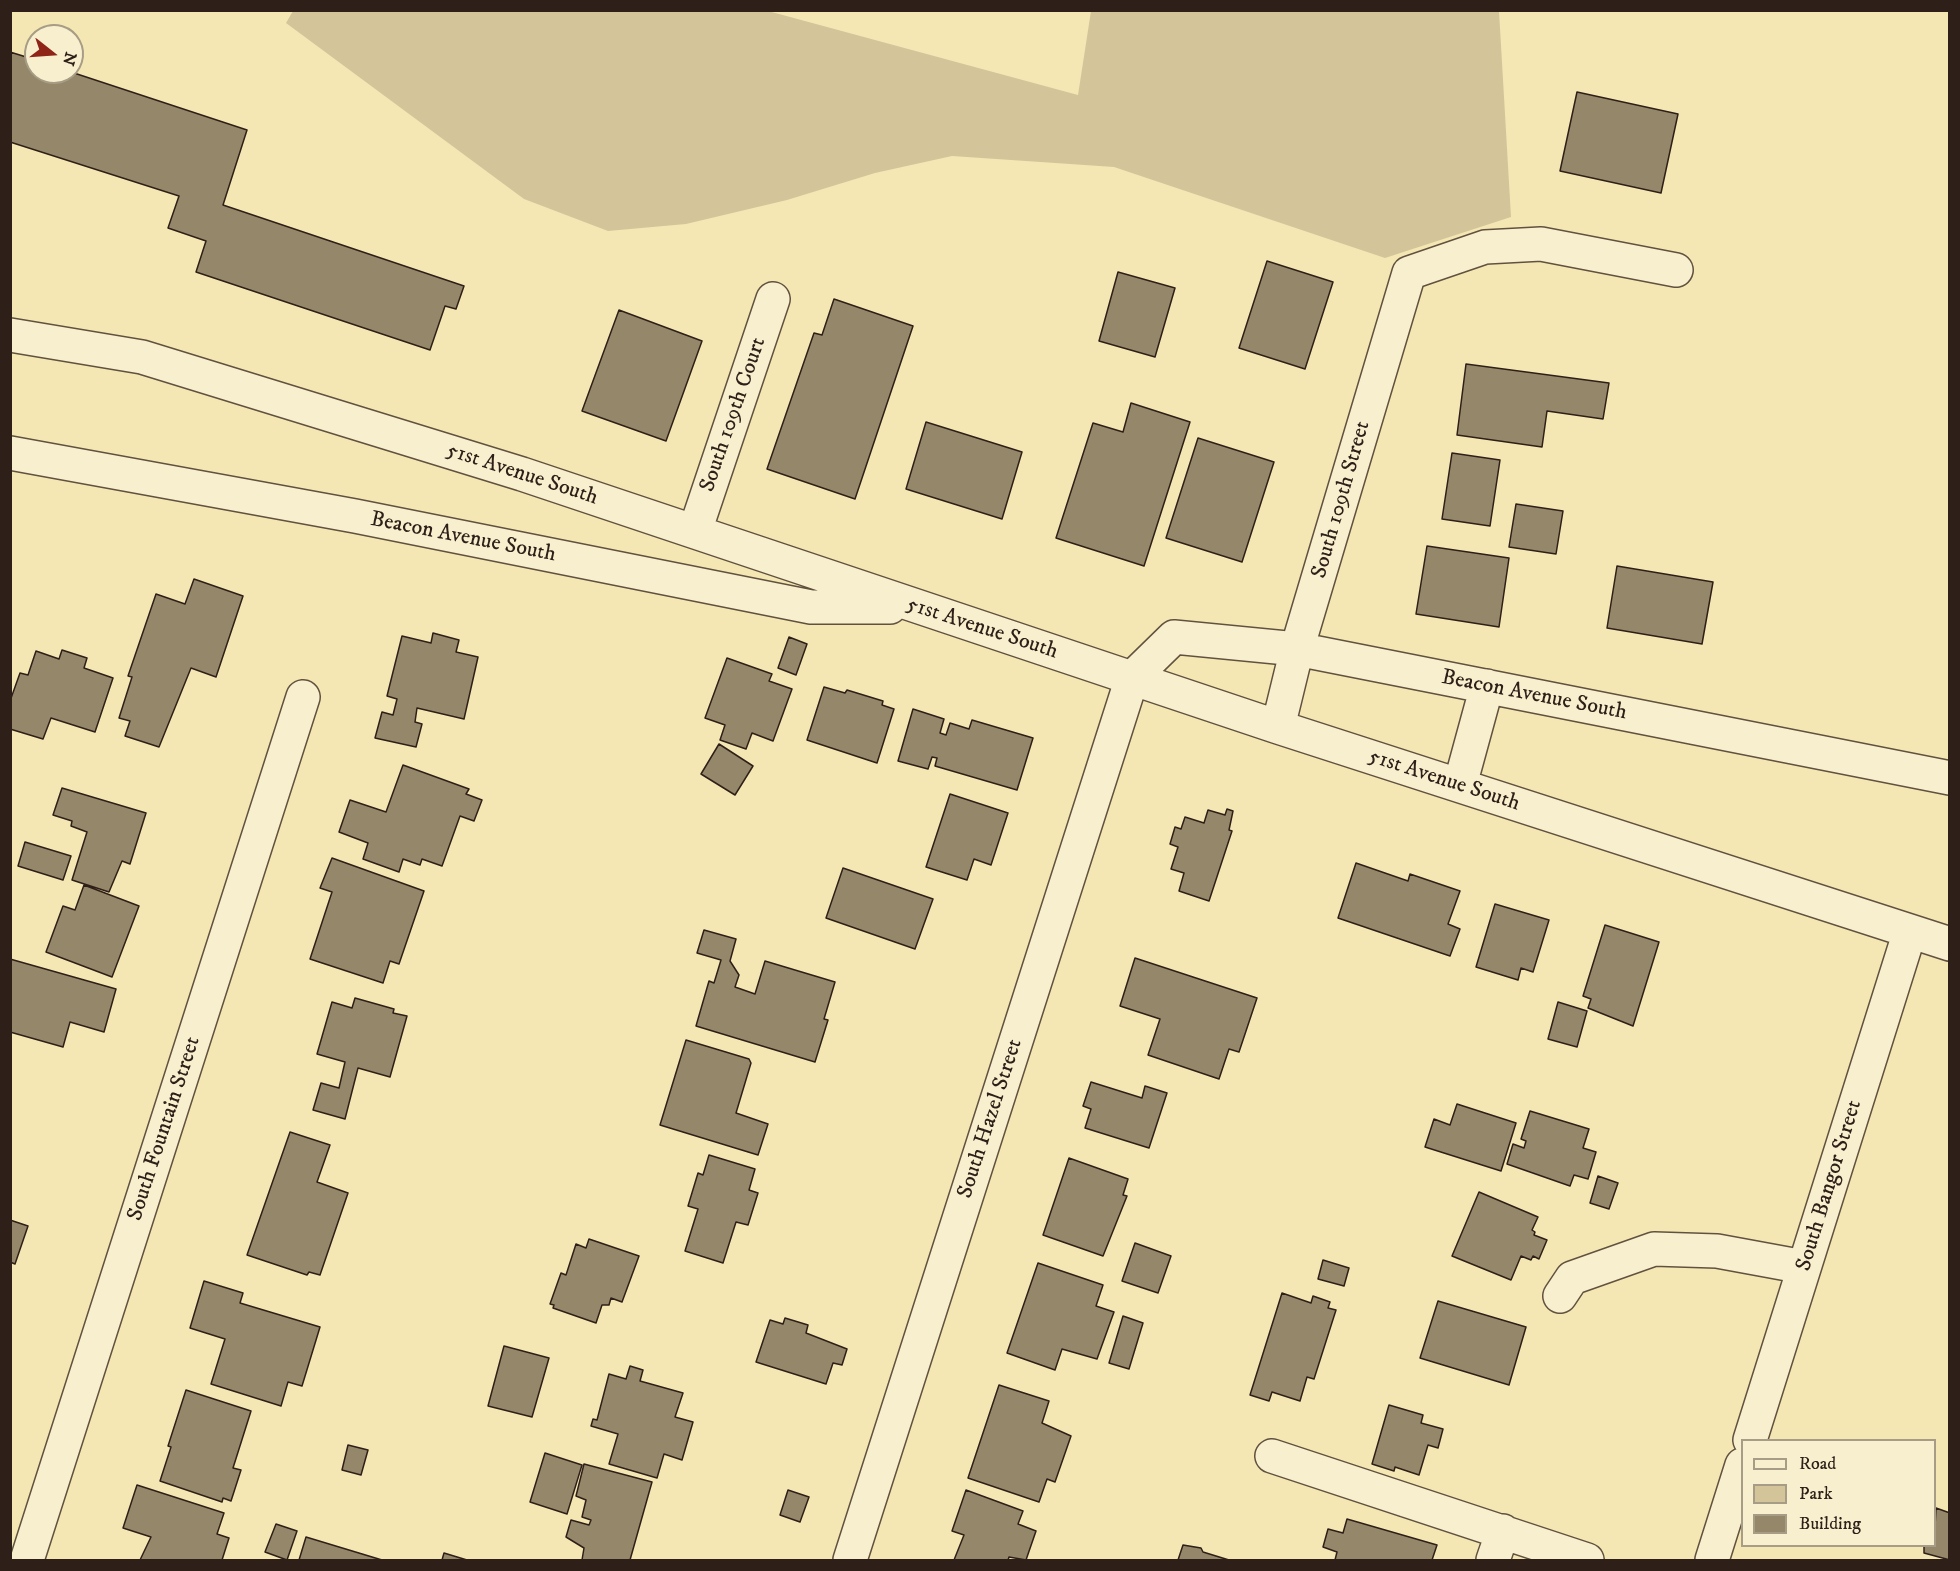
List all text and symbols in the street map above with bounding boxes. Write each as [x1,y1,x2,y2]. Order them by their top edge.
north arrow [24,24,84,84]
text: N [58,49,81,68]
street label: South 109th Court [695,334,773,496]
street label: South 109th Street [1307,418,1377,582]
street label: 51st Avenue South [443,438,601,512]
street label: Beacon Avenue South [368,507,558,569]
street label: 51st Avenue South [903,592,1061,666]
street label: Beacon Avenue South [1439,665,1629,727]
street label: 51st Avenue South [1365,744,1523,818]
street label: South Fountain Street [123,1034,207,1224]
street label: South Hazel Street [953,1036,1029,1202]
street label: South Bangor Street [1791,1097,1869,1275]
legend [1741,1439,1936,1547]
text: Road [1799,1453,1836,1475]
text: Park [1799,1483,1833,1505]
text: Building [1799,1513,1861,1535]

